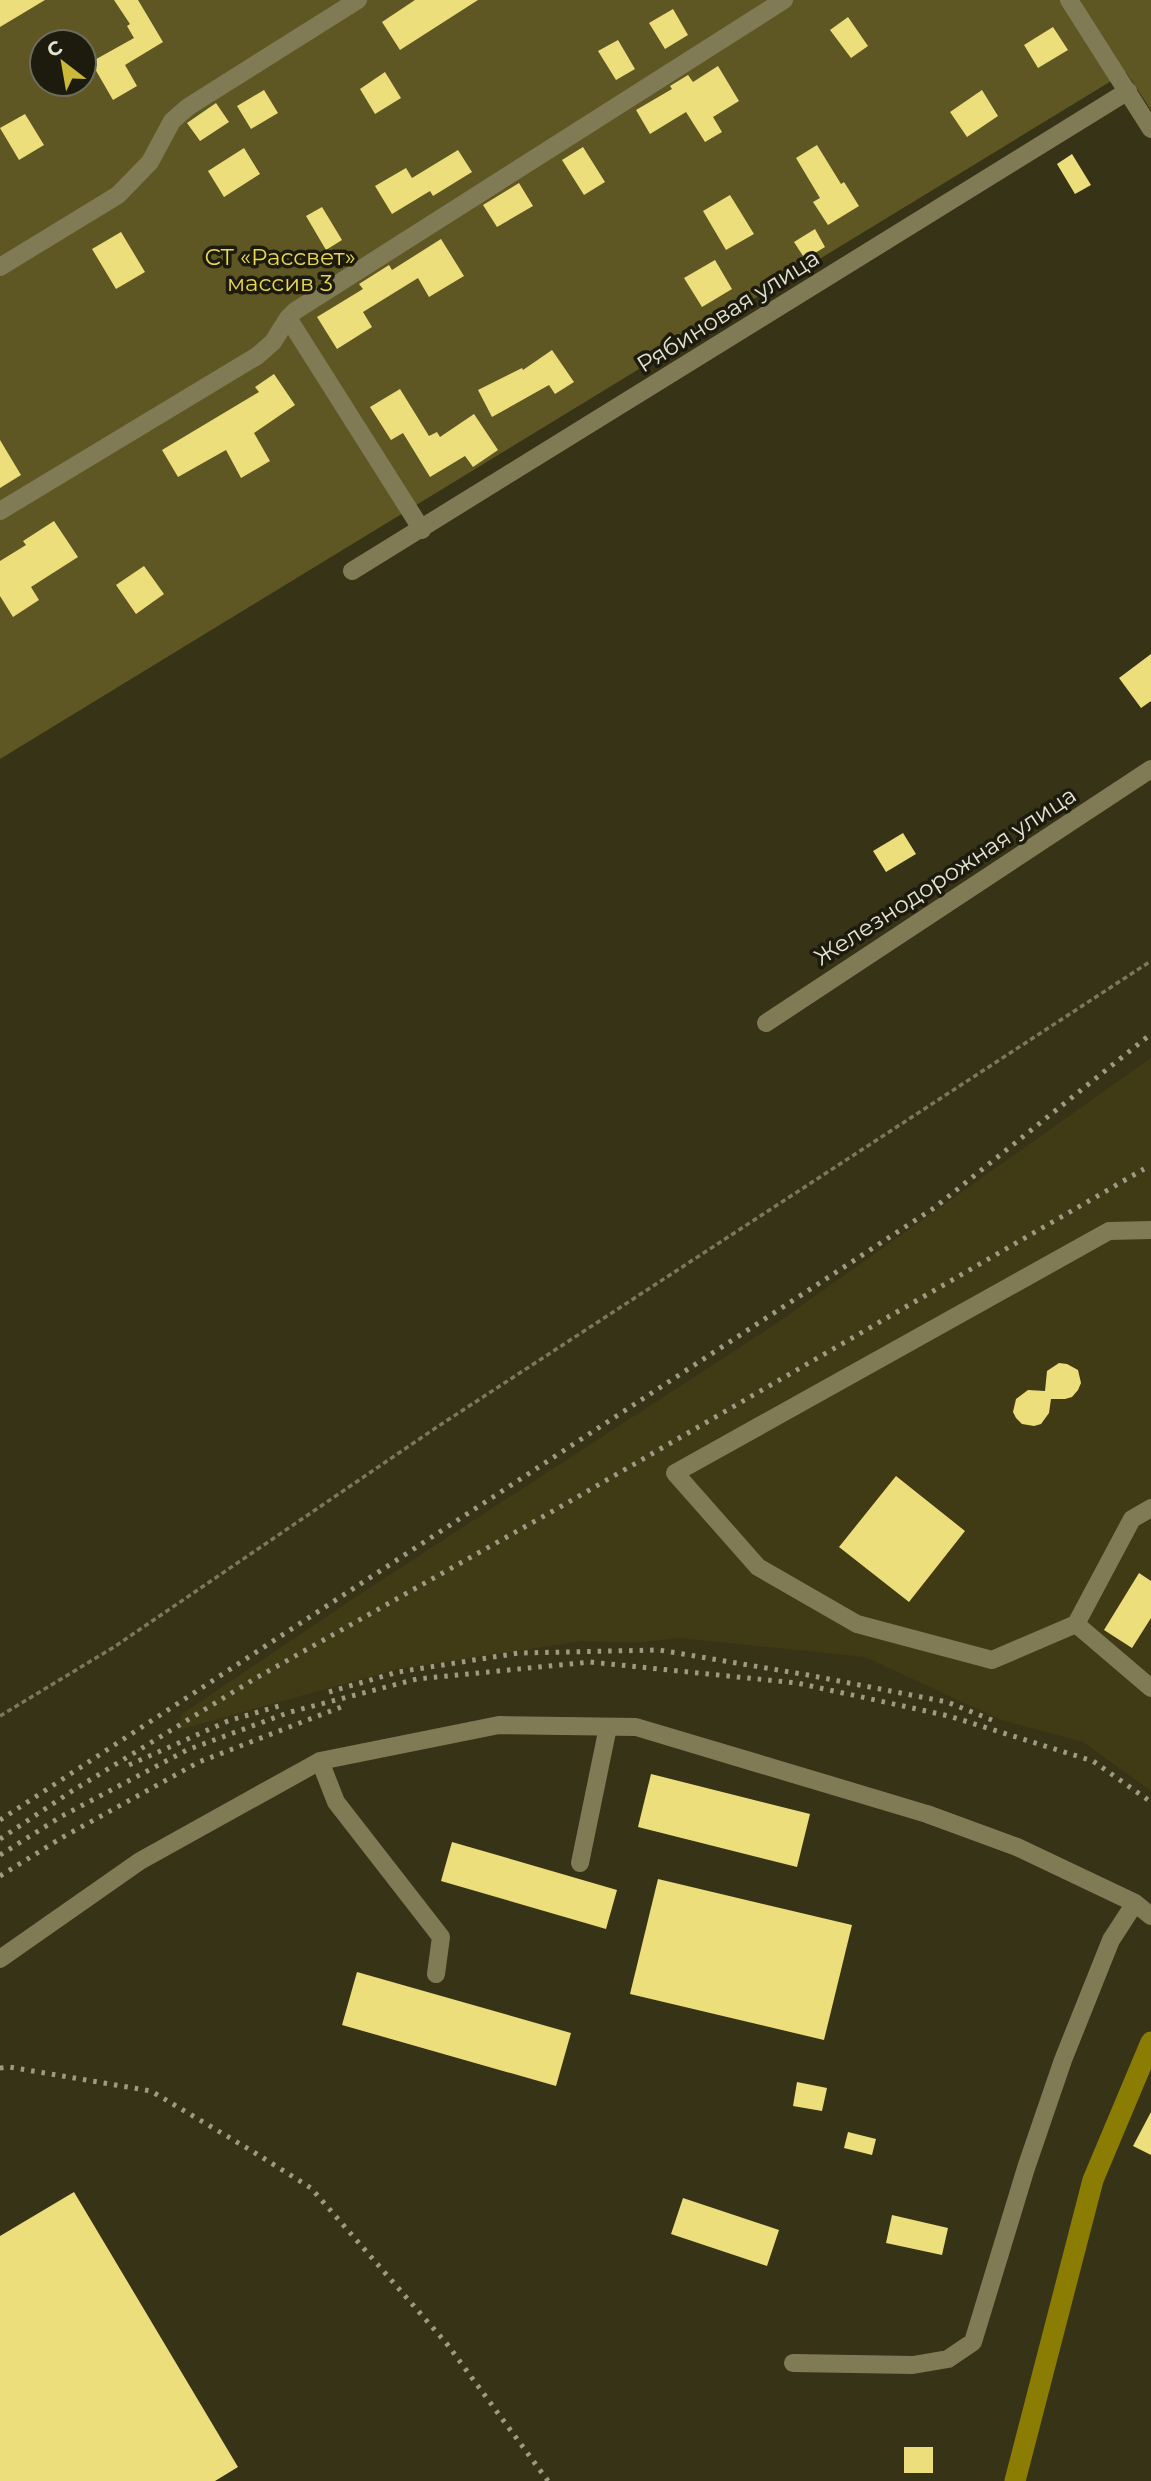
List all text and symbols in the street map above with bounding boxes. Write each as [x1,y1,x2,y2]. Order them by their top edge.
north arrow [28,28,98,98]
text: С [43,35,67,62]
park label: СТ «Рассвет» массив 3 [204,243,356,297]
street label: Рябиновая улица [632,244,824,378]
street label: Железнодорожная улица [809,781,1081,971]

